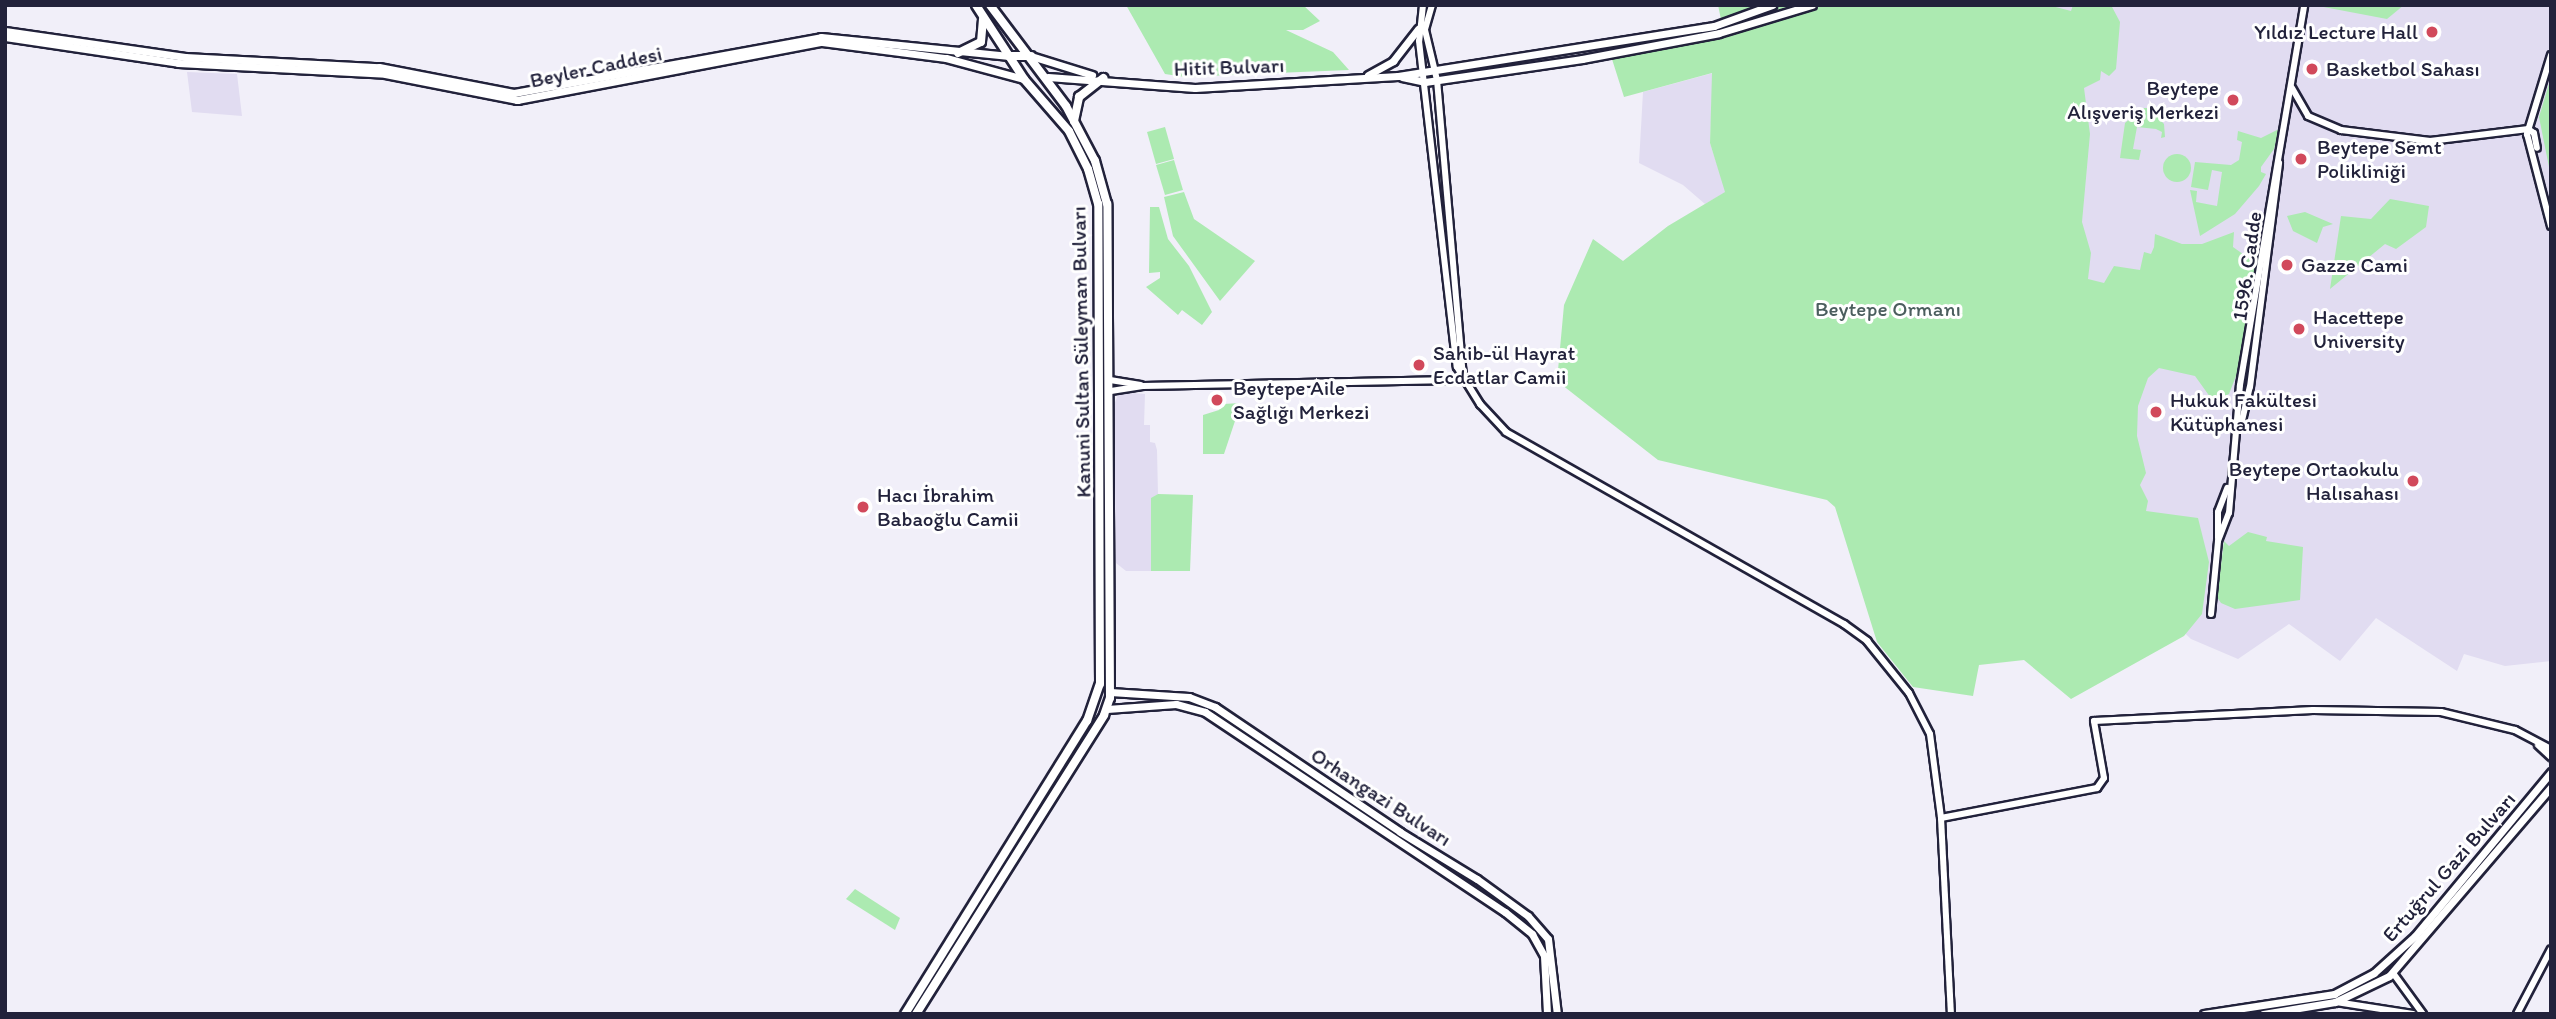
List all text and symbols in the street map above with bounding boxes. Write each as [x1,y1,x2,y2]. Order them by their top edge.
place label: Yıldız Lecture Hall [2254,19,2418,45]
marker: Yıldız Lecture Hall [2424,24,2440,40]
street label: Beyler Caddesi [528,41,664,93]
street label: Hitit Bulvarı [1173,52,1285,82]
place label: Basketbol Sahası [2326,56,2480,82]
marker: Basketbol Sahası [2304,61,2320,77]
place label: Beytepe Alışveriş Merkezi [2067,75,2219,125]
marker: Beytepe Alışveriş Merkezi [2225,92,2241,108]
place label: Beytepe Semt Polikliniği [2317,134,2442,184]
marker: Beytepe Semt Polikliniği [2291,149,2311,169]
street label: Kanuni Sultan Süleyman Bulvarı [1066,206,1096,498]
street label: 1596. Cadde [2227,210,2267,322]
place label: Gazze Cami [2301,252,2408,278]
marker: Gazze Cami [2279,257,2295,273]
park label: Beytepe Ormanı [1815,296,1961,322]
place label: Hacettepe University [2313,304,2405,354]
marker: Hacettepe University [2291,321,2307,337]
place label: Sahib-ül Hayrat Ecdatlar Camii [1433,340,1575,390]
marker: Sahib-ül Hayrat Ecdatlar Camii [1411,357,1427,373]
place label: Beytepe Aile Sağlığı Merkezi [1233,375,1369,425]
place label: Hukuk Fakültesi Kütüphanesi [2170,387,2316,437]
marker: Beytepe Aile Sağlığı Merkezi [1207,390,1227,410]
marker: Hukuk Fakültesi Kütüphanesi [2148,404,2164,420]
place label: Beytepe Ortaokulu Halısahası [2229,456,2399,506]
marker: Beytepe Ortaokulu Halısahası [2405,473,2421,489]
place label: Hacı İbrahim Babaoğlu Camii [877,482,1019,532]
marker: Hacı İbrahim Babaoğlu Camii [855,499,871,515]
street label: Orhangazi Bulvarı [1306,742,1456,852]
street label: Ertuğrul Gazi Bulvarı [2377,787,2521,947]

